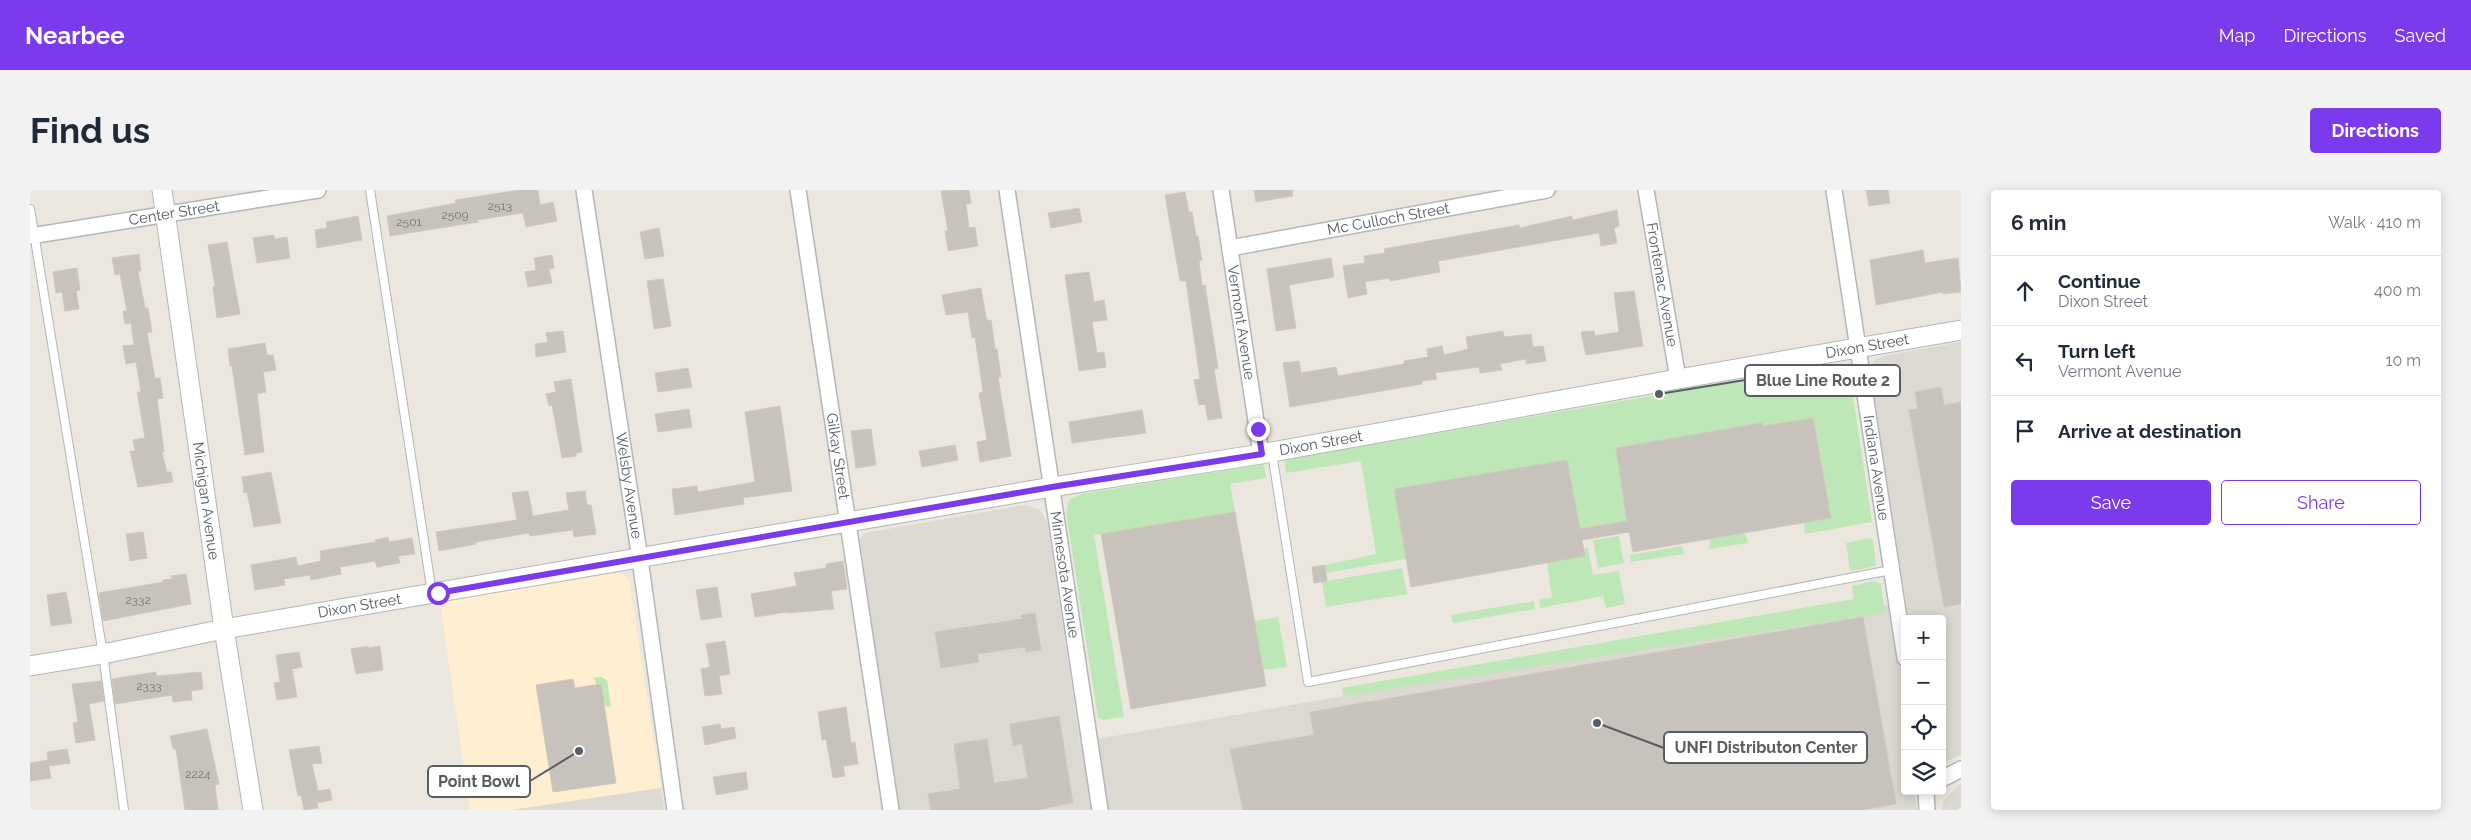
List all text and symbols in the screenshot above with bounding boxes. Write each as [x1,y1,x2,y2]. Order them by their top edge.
text: Nearbee [25,21,125,50]
text: Map [2219,25,2255,46]
text: Directions [2283,25,2367,46]
text: Saved [2395,25,2446,46]
button: Directions [2310,108,2441,153]
text: Find us [30,110,150,151]
street label: Center Street [127,197,221,229]
house number: 2513 [488,199,512,213]
street label: Mc Culloch Street [1326,199,1451,239]
house number: 2509 [441,208,469,222]
text: 6 min [2011,210,2066,235]
text: Walk · 410 m [2328,213,2421,232]
house number: 2501 [396,215,422,229]
street label: Frontenac Avenue [1643,221,1681,348]
street label: Vermont Avenue [1224,264,1259,381]
text: Continue [2058,270,2141,292]
icon: ahead [2011,277,2039,305]
text: 400 m [2374,281,2421,300]
text: Dixon Street [2058,292,2148,311]
street label: Dixon Street [1824,330,1910,362]
text: Turn left [2058,340,2135,362]
icon: left [2011,347,2039,375]
text: 10 m [2386,351,2421,370]
text: Vermont Avenue [2058,362,2181,381]
callout: Blue Line Route 2 [1745,365,1900,396]
text: Blue Line Route 2 [1756,371,1890,390]
street label: Gilkay Street [823,412,853,500]
street label: Indiana Avenue [1859,414,1893,522]
icon: arrive [2011,417,2039,445]
route end [1247,418,1270,441]
text: Arrive at destination [2058,420,2242,442]
street label: Dixon Street [1278,427,1364,460]
street label: Welsby Avenue [612,431,646,540]
street label: Michigan Avenue [189,441,223,561]
button: Save [2011,480,2211,525]
button: Share [2221,480,2421,525]
street label: Minnesota Avenue [1046,510,1083,640]
route start [427,582,450,605]
street label: Dixon Street [316,590,403,622]
house number: 2332 [125,593,151,607]
map controls [1901,615,1946,795]
button: + [1901,615,1946,660]
button: − [1901,660,1946,705]
house number: 2333 [136,679,162,693]
button: locate [1901,705,1946,750]
callout: UNFI Distributon Center [1664,732,1867,763]
text: UNFI Distributon Center [1675,738,1857,757]
button: layers [1901,750,1946,795]
callout: Point Bowl [428,766,530,797]
house number: 2224 [185,767,211,781]
text: Point Bowl [438,772,521,791]

